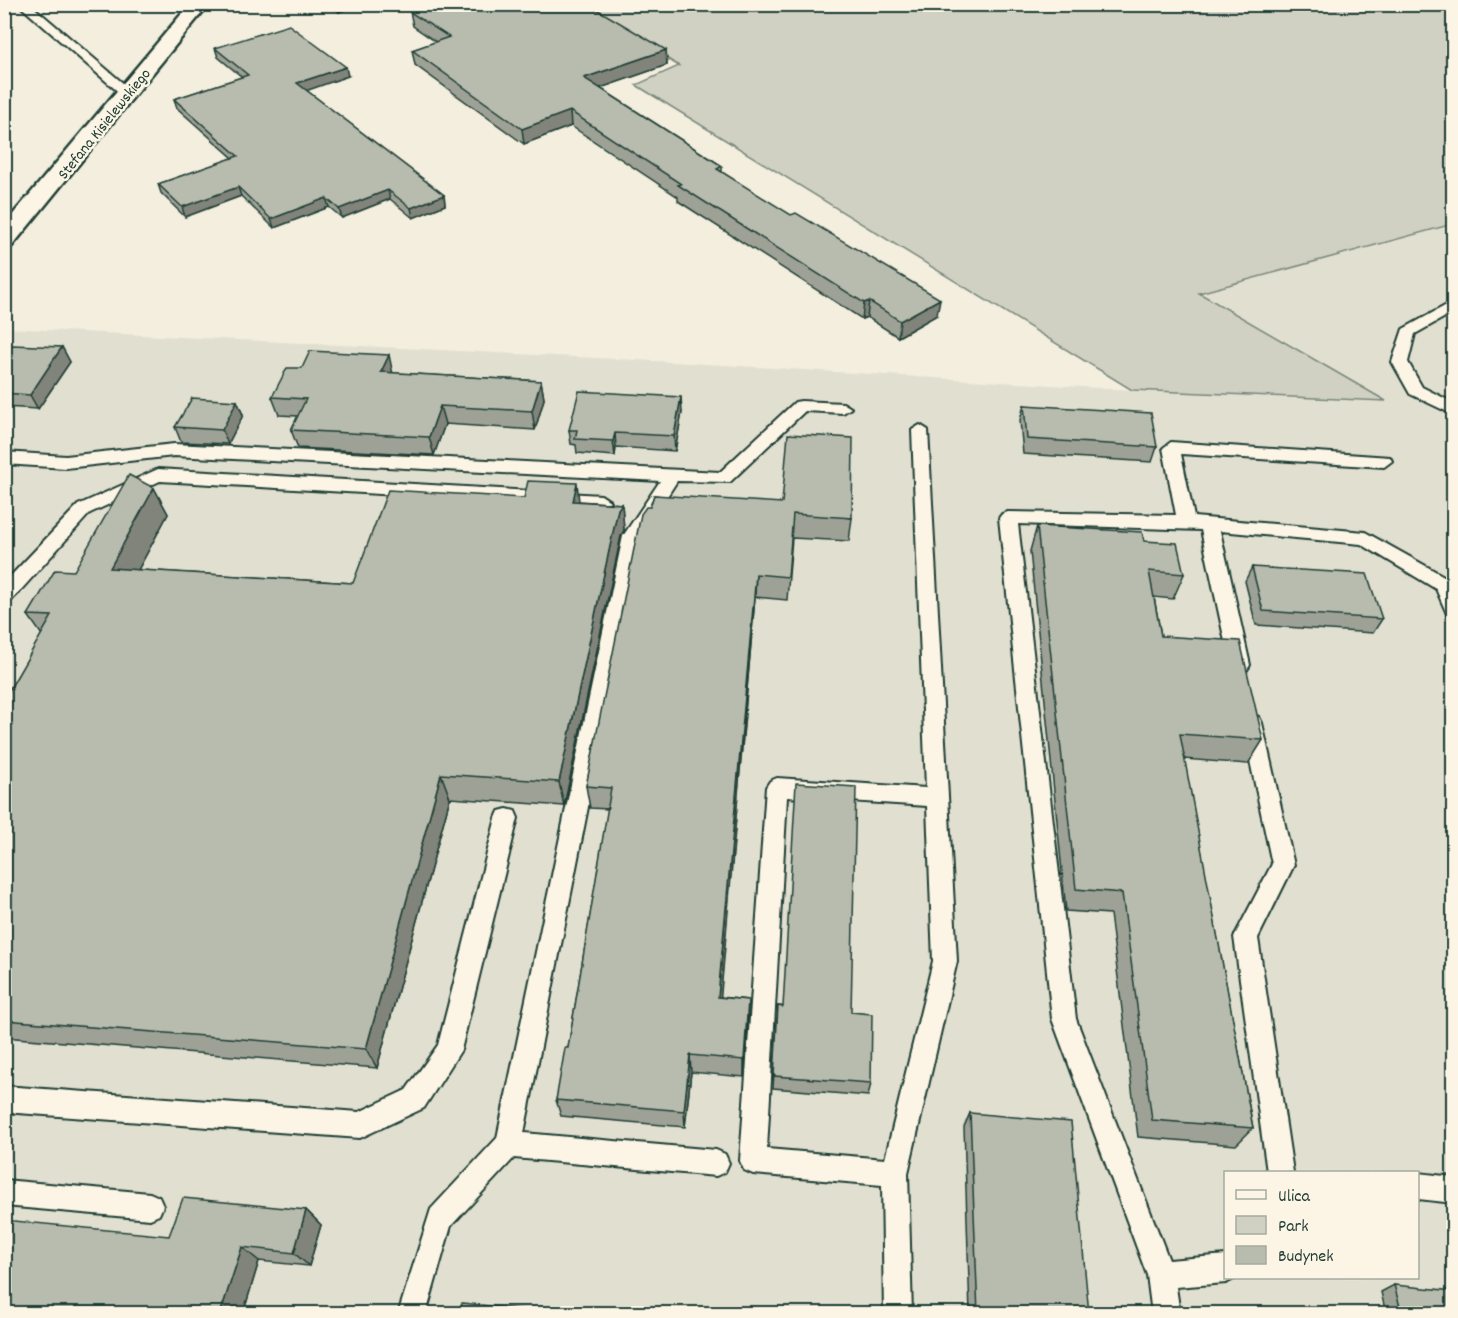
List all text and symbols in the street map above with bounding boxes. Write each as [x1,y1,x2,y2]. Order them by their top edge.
street label: Stefana Kisielewskiego [53,64,157,185]
legend [1224,1171,1419,1279]
text: Ulica [1278,1185,1310,1210]
text: Park [1278,1215,1309,1240]
text: Budynek [1278,1245,1334,1270]

